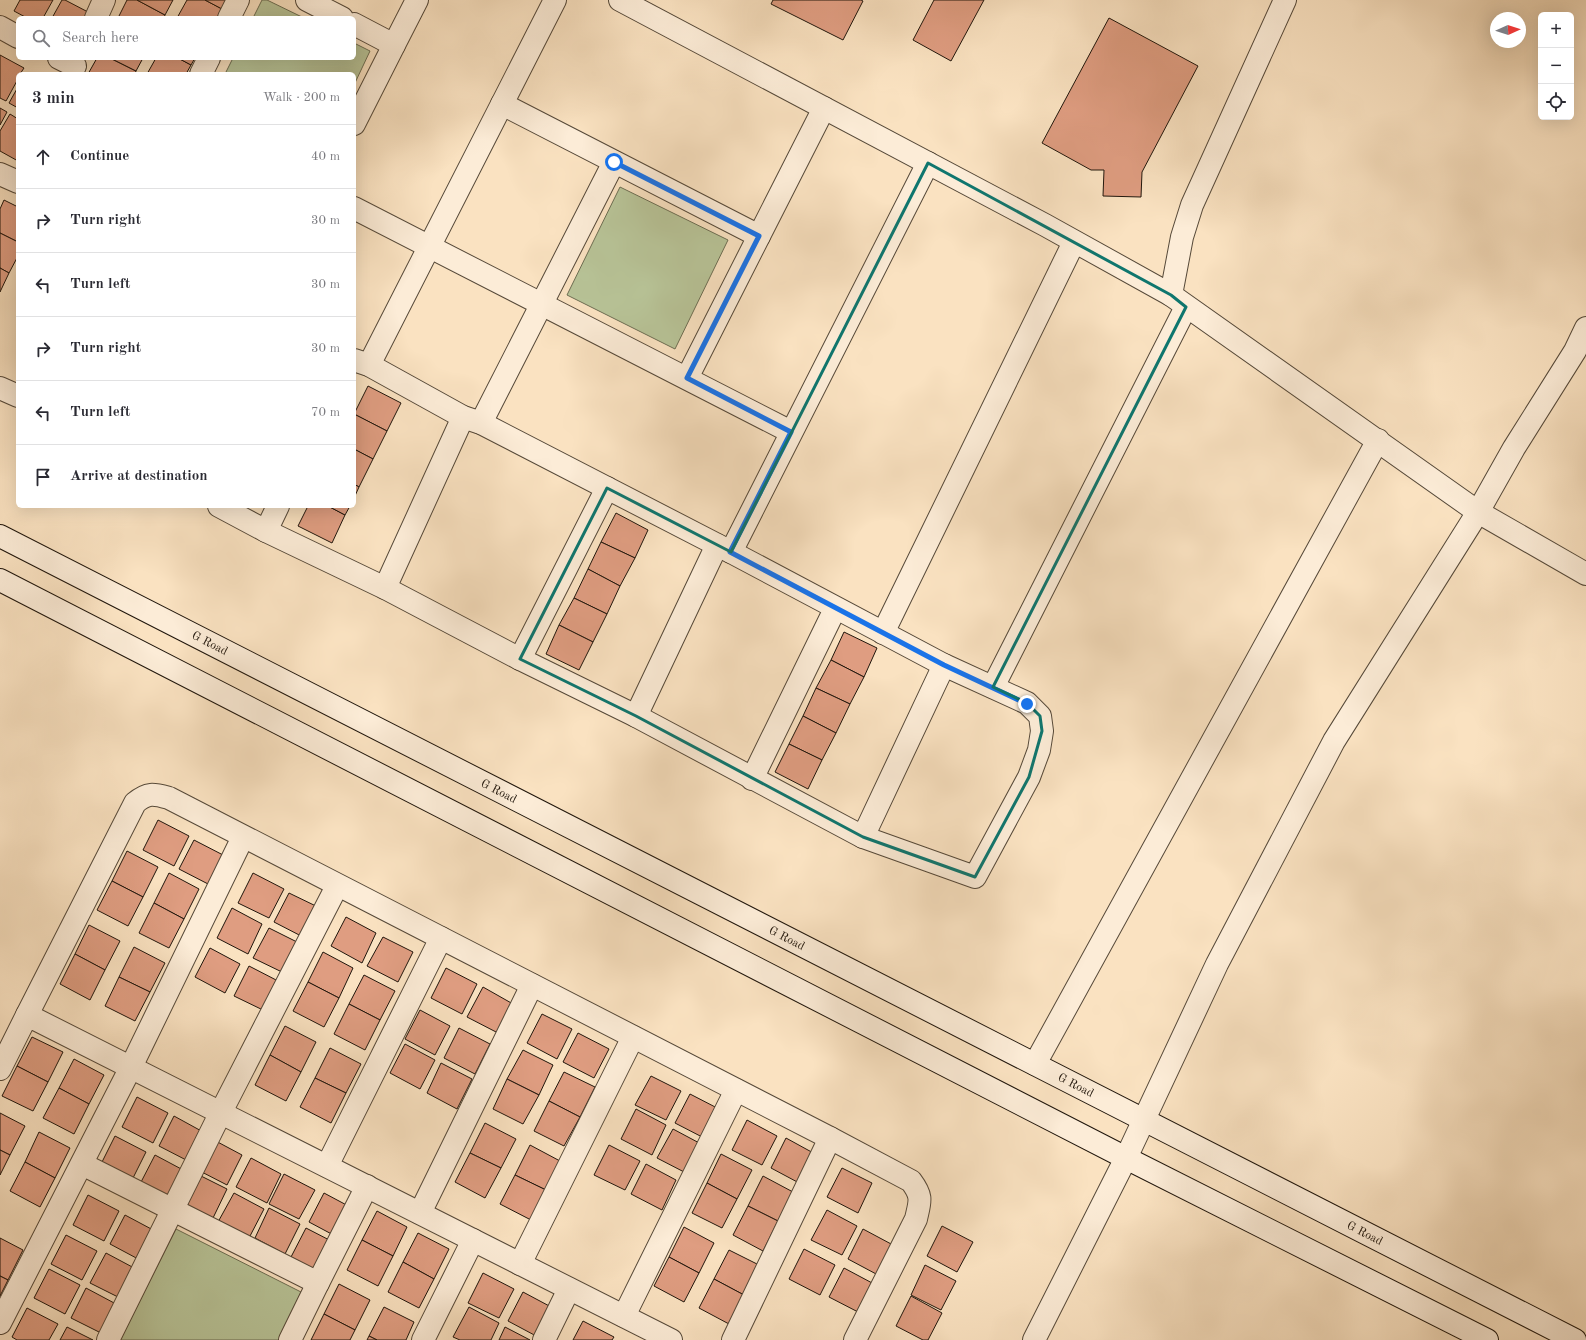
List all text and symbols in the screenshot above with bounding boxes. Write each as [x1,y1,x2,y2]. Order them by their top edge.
north arrow [1490,12,1526,48]
map controls [1538,12,1574,120]
button: + [1538,12,1574,48]
search box [16,16,356,60]
icon: search [30,27,52,49]
text: Search here [62,31,139,46]
button: − [1538,48,1574,84]
button: locate [1538,84,1574,120]
text: 3 min [32,90,75,107]
text: Walk · 200 m [263,91,340,104]
icon: ahead [32,146,54,168]
text: Continue [70,149,129,164]
text: 40 m [311,150,340,163]
route start [605,153,623,171]
icon: right [32,210,54,232]
text: Turn right [70,213,141,228]
text: 30 m [311,214,340,227]
icon: left [32,274,54,296]
text: Turn left [70,277,130,292]
text: 30 m [311,278,340,291]
icon: right [32,338,54,360]
text: Turn right [70,341,141,356]
text: 30 m [311,342,340,355]
icon: left [32,402,54,424]
text: Turn left [70,405,130,420]
text: 70 m [311,406,340,419]
icon: arrive [32,466,54,488]
text: Arrive at destination [70,469,208,484]
street label: G Road [190,630,230,658]
route end [1018,695,1036,713]
street label: G Road [479,778,519,806]
street label: G Road [767,925,807,953]
street label: G Road [1056,1072,1096,1100]
street label: G Road [1345,1220,1385,1248]

